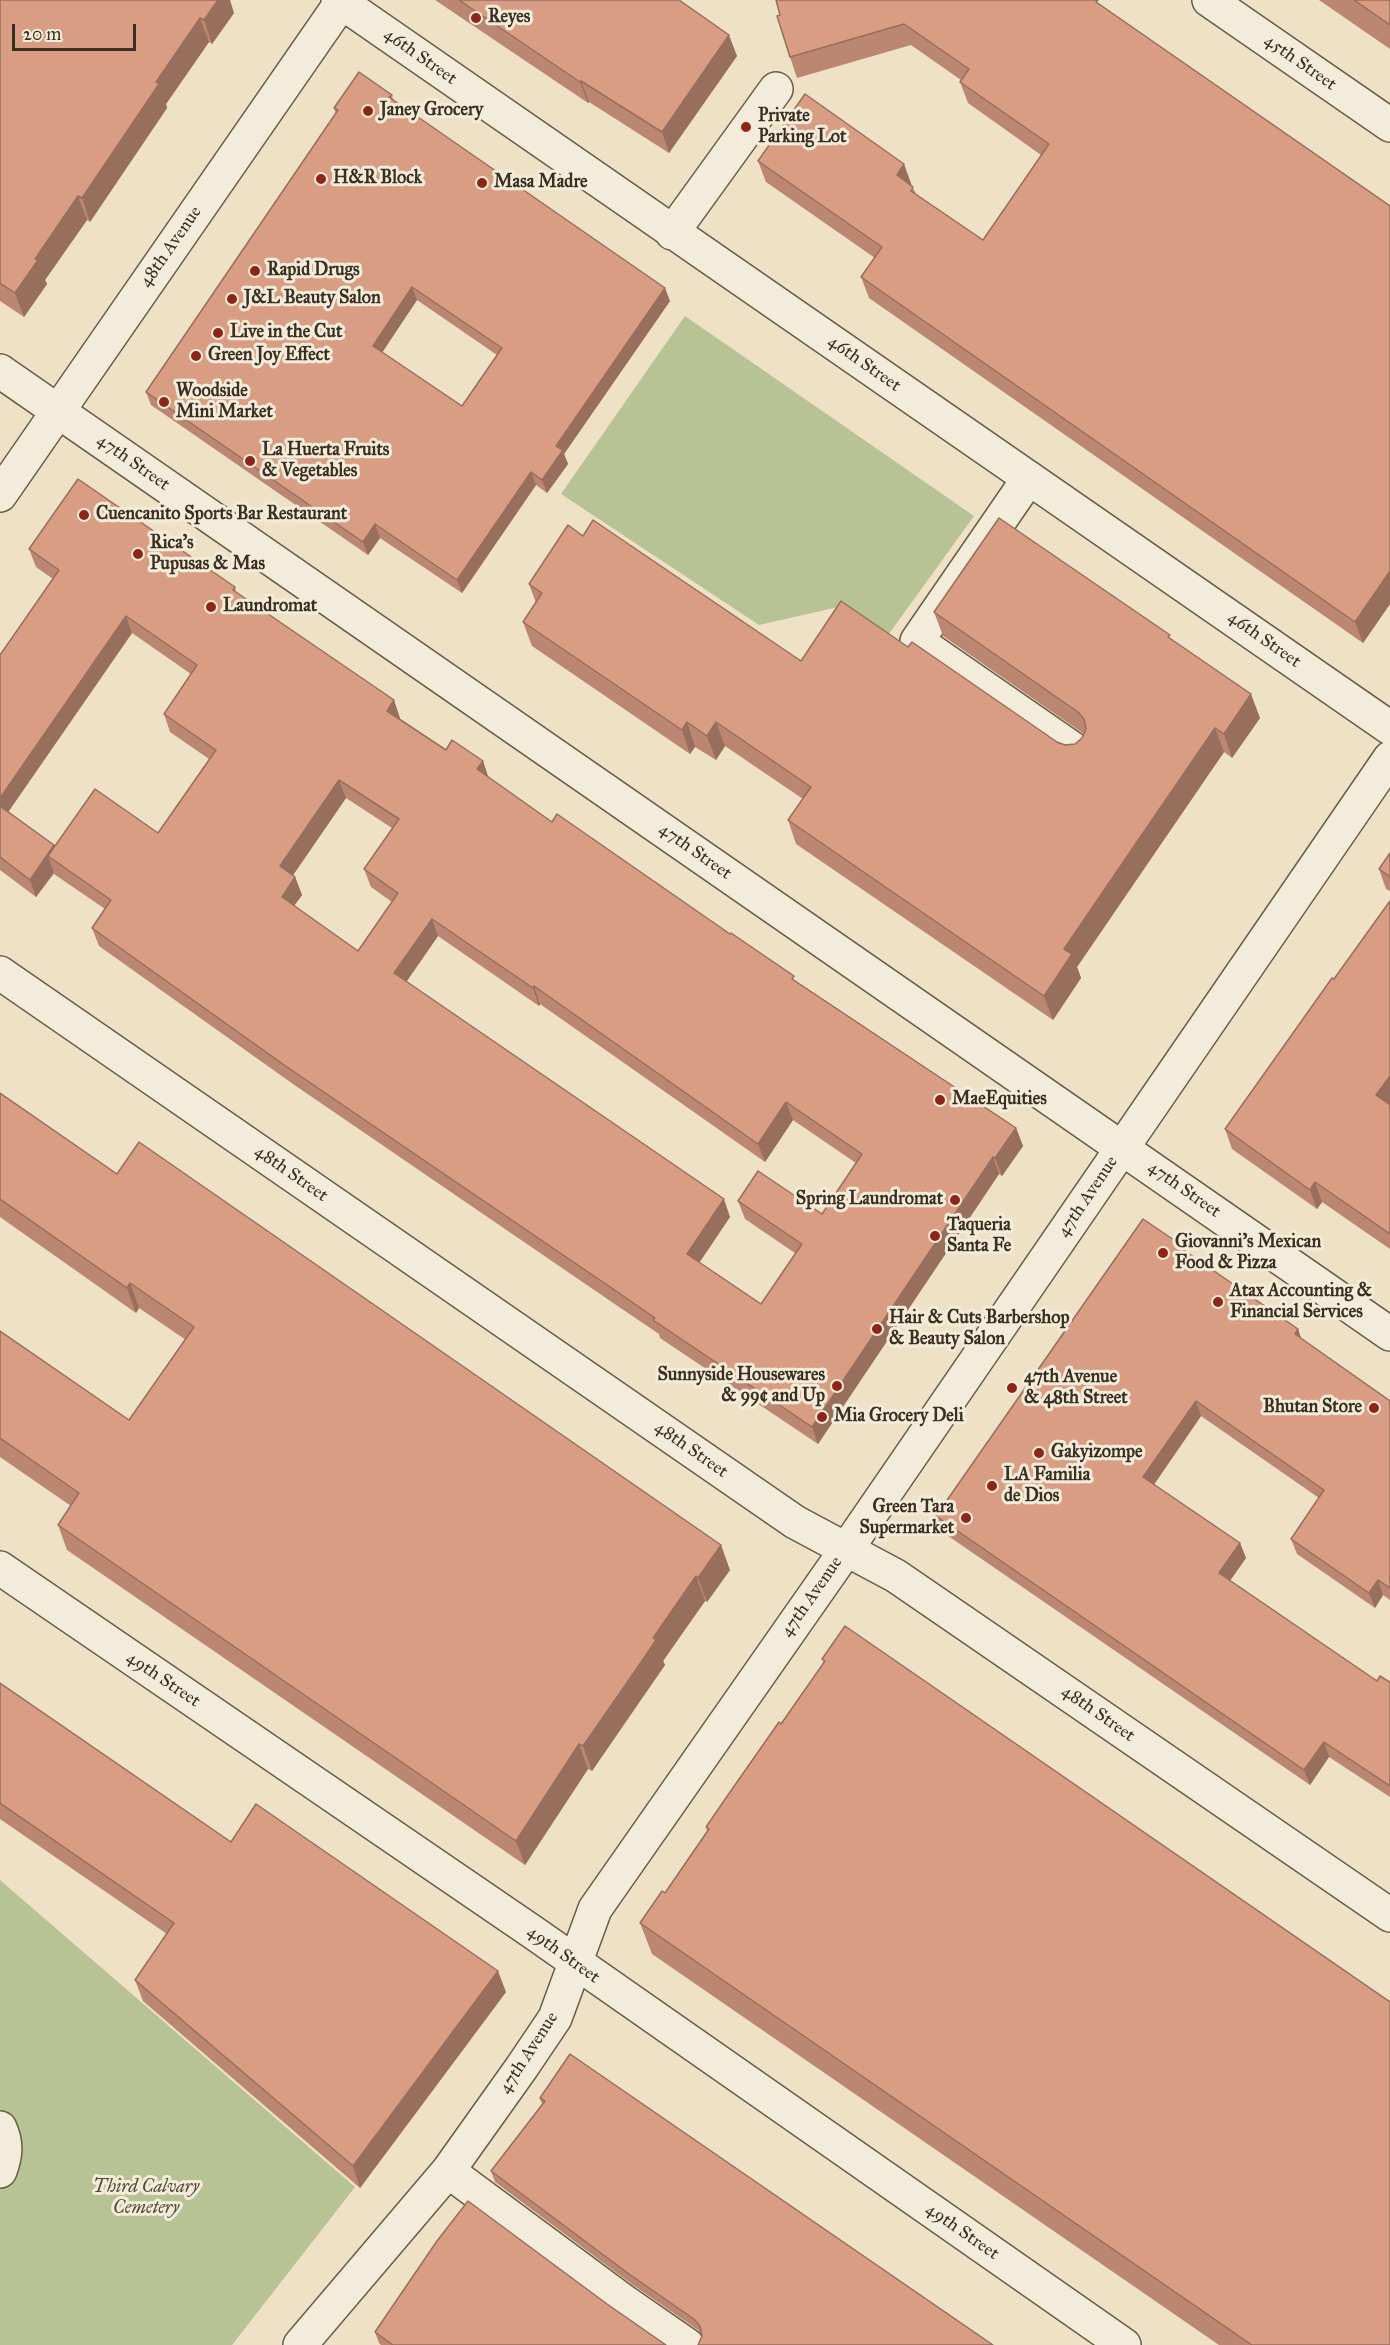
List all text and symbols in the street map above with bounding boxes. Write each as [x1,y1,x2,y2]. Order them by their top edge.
place label: Reyes [488,7,530,29]
marker: Reyes [469,11,483,25]
scale bar [15,12,140,50]
text: 20 m [23,23,61,45]
street label: 46th Street [379,24,461,90]
street label: 45th Street [1260,30,1340,96]
place label: Janey Grocery [380,100,483,122]
marker: Janey Grocery [361,104,375,118]
place label: Private Parking Lot [758,106,846,148]
marker: Private Parking Lot [739,120,753,134]
place label: H&R Block [333,168,422,190]
marker: H&R Block [314,172,328,186]
place label: Masa Madre [494,172,588,194]
marker: Masa Madre [475,176,489,190]
street label: 48th Avenue [135,202,207,292]
place label: Rapid Drugs [267,260,360,282]
marker: Rapid Drugs [248,264,262,278]
place label: J&L Beauty Salon [244,288,381,310]
marker: J&L Beauty Salon [225,292,239,306]
place label: Live in the Cut [230,322,342,344]
marker: Live in the Cut [211,326,225,340]
street label: 46th Street [823,331,905,397]
place label: Green Joy Effect [208,345,330,367]
marker: Green Joy Effect [189,349,203,363]
place label: Woodside Mini Market [176,381,273,424]
marker: Woodside Mini Market [157,395,171,409]
street label: 47th Street [92,430,174,496]
place label: La Huerta Fruits & Vegetables [262,440,389,482]
marker: La Huerta Fruits & Vegetables [243,454,257,468]
place label: Cuencanito Sports Bar Restaurant [96,504,347,526]
marker: Cuencanito Sports Bar Restaurant [77,508,91,522]
place label: Rica's Pupusas & Mas [150,533,265,576]
marker: Rica's Pupusas & Mas [131,547,145,561]
place label: Laundromat [223,596,317,618]
marker: Laundromat [204,600,218,614]
street label: 46th Street [1223,607,1305,673]
street label: 47th Street [654,819,736,885]
place label: MaeEquities [952,1089,1047,1111]
marker: MaeEquities [933,1093,947,1107]
street label: 48th Street [250,1141,332,1207]
street label: 47th Avenue [1053,1152,1123,1242]
street label: 47th Street [1143,1157,1225,1223]
place label: Spring Laundromat [796,1189,943,1211]
marker: Spring Laundromat [948,1193,962,1207]
place label: Taqueria Santa Fe [947,1215,1011,1258]
marker: Taqueria Santa Fe [928,1229,942,1243]
place label: Giovanni's Mexican Food & Pizza [1175,1232,1321,1274]
marker: Giovanni's Mexican Food & Pizza [1156,1246,1170,1260]
place label: Atax Accounting & Financial Services [1230,1281,1372,1324]
marker: Atax Accounting & Financial Services [1211,1295,1225,1309]
place label: Hair & Cuts Barbershop & Beauty Salon [889,1308,1070,1350]
marker: Hair & Cuts Barbershop & Beauty Salon [870,1322,884,1336]
place label: Sunnyside Housewares & 99¢ and Up [657,1365,825,1408]
place label: 47th Avenue & 48th Street [1024,1367,1128,1410]
marker: Sunnyside Housewares & 99¢ and Up [830,1379,844,1393]
marker: 47th Avenue & 48th Street [1005,1381,1019,1395]
place label: Bhutan Store [1263,1397,1362,1419]
marker: Bhutan Store [1367,1401,1381,1415]
place label: Mia Grocery Deli [834,1406,964,1428]
marker: Mia Grocery Deli [815,1410,829,1424]
street label: 48th Street [650,1417,732,1483]
place label: Gakyizompe [1051,1442,1143,1464]
marker: Gakyizompe [1032,1446,1046,1460]
place label: LA Familia de Dios [1004,1465,1090,1508]
marker: LA Familia de Dios [985,1479,999,1493]
place label: Green Tara Supermarket [859,1497,954,1540]
marker: Green Tara Supermarket [959,1511,973,1525]
street label: 47th Avenue [776,1553,848,1641]
street label: 49th Street [122,1647,204,1713]
street label: 48th Street [1057,1681,1139,1747]
street label: 49th Street [522,1921,604,1989]
street label: 47th Avenue [495,2008,563,2098]
park label: Third Calvary Cemetery [93,2177,199,2220]
street label: 49th Street [921,2199,1003,2265]

